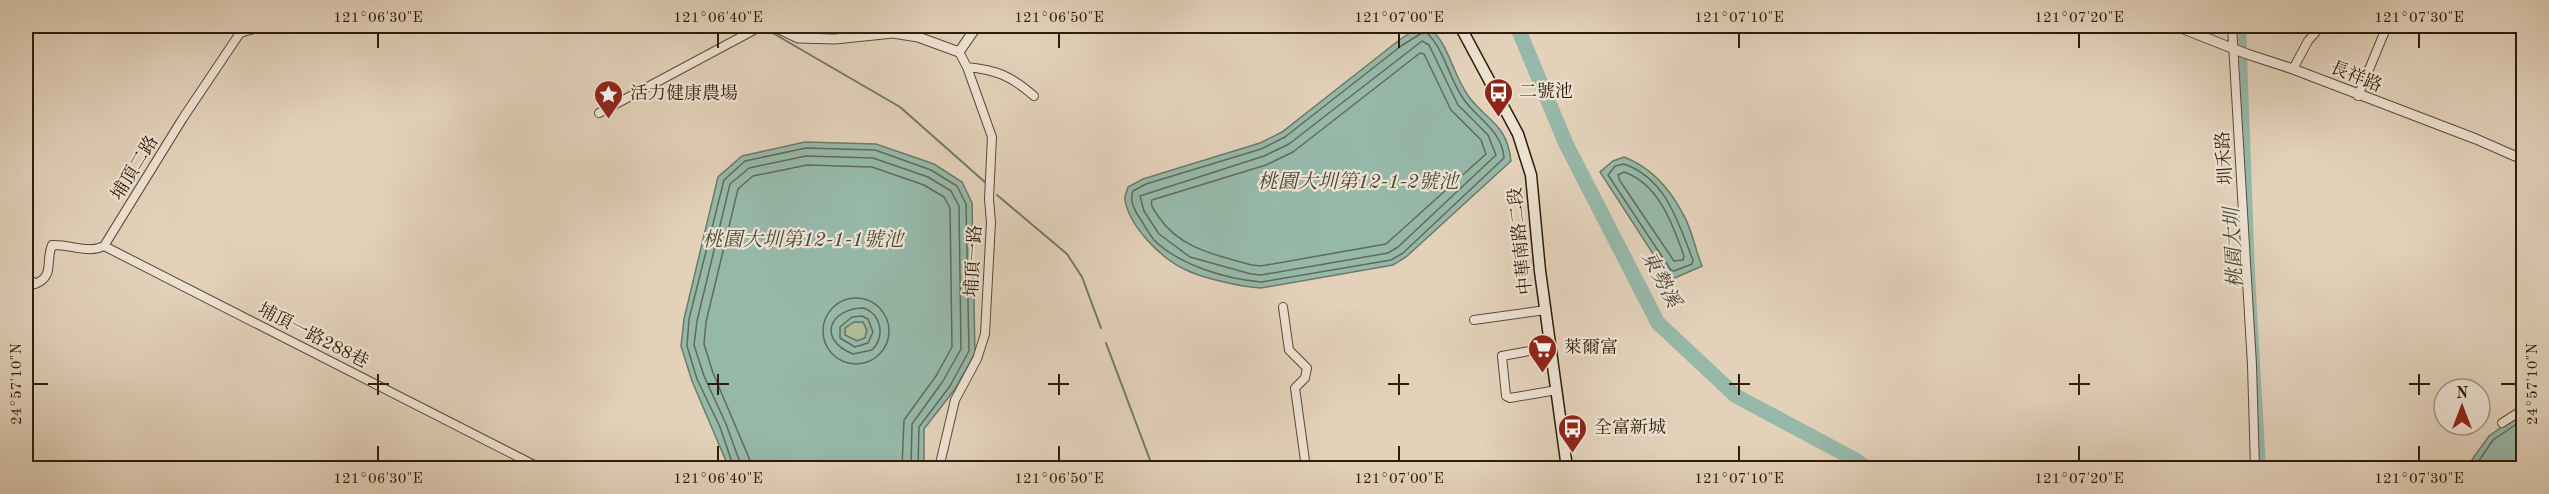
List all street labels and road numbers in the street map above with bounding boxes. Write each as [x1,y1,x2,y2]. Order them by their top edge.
street label: 長祥路 [2328,57,2385,95]
street label: 圳禾路 [2212,130,2236,186]
street label: 埔頂二路 [107,132,162,203]
street label: 中華南路二段 [1504,186,1536,296]
street label: 埔頂一路 [961,224,985,297]
street label: 埔頂一路288巷 [255,299,372,372]

